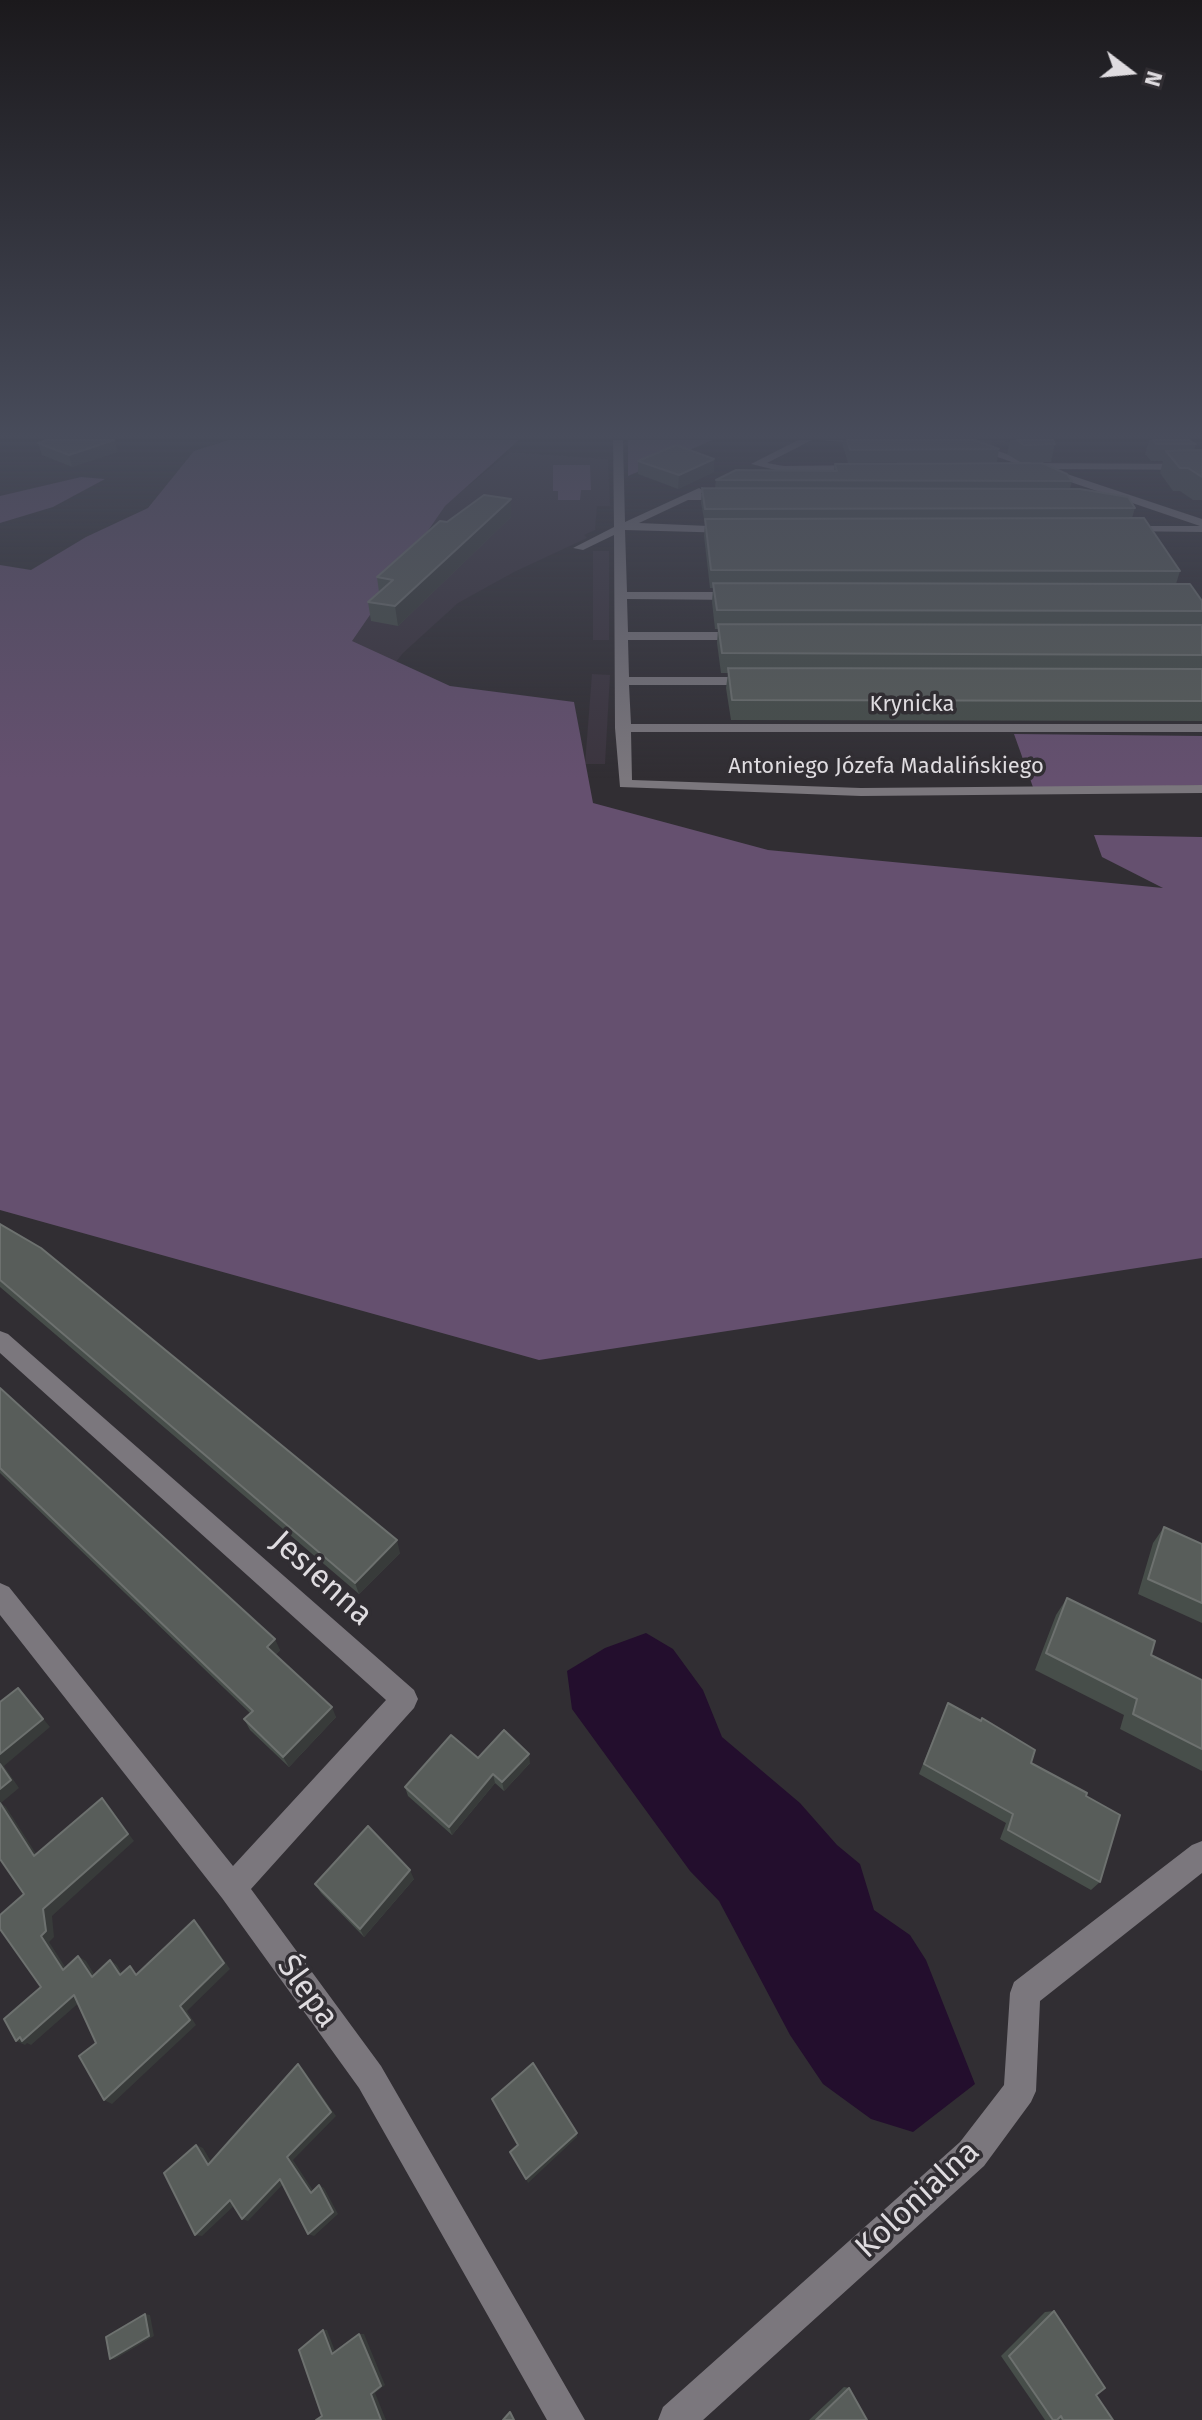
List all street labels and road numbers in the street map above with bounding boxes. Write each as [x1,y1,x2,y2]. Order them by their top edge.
street label: Krynicka [870,692,954,718]
street label: Antoniego Józefa Madalińskiego [728,754,1044,780]
street label: Jesienna [262,1523,380,1635]
street label: Ślepa [268,1948,346,2036]
street label: Kolonialna [848,2133,988,2267]

